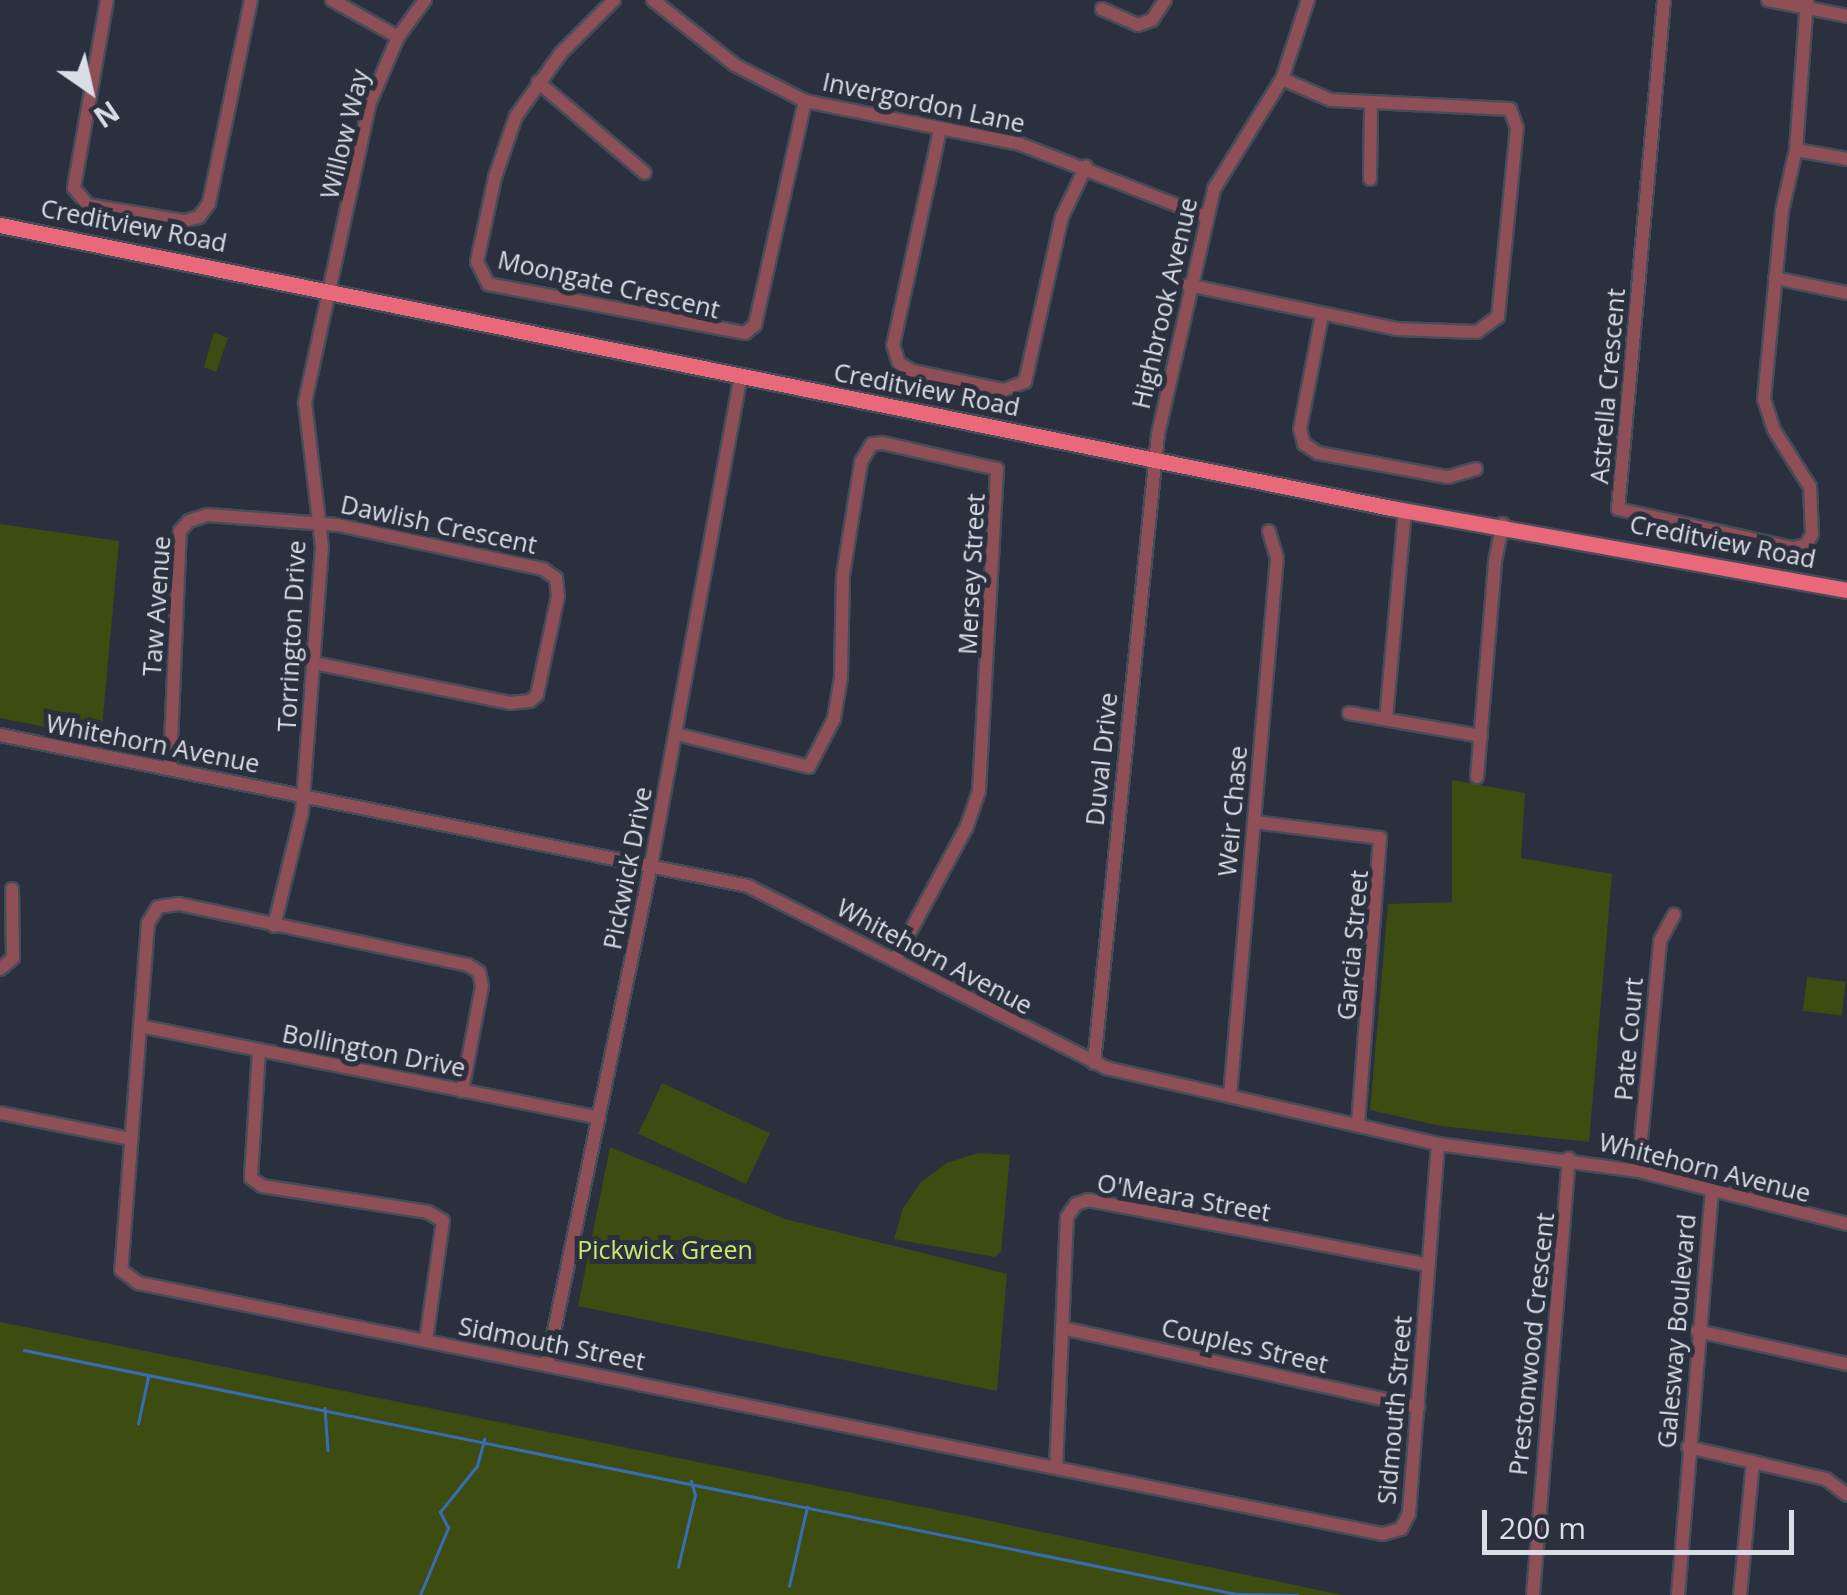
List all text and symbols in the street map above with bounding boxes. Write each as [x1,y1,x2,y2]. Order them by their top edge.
north arrow [40,40,140,140]
street label: Willow Way [313,66,375,202]
street label: Invergordon Lane [820,66,1028,138]
text: N [87,93,127,137]
street label: Creditview Road [38,192,230,258]
street label: Highbrook Avenue [1125,194,1203,412]
street label: Moongate Crescent [495,244,723,324]
street label: Astrella Crescent [1584,287,1630,485]
street label: Creditview Road [831,356,1023,422]
street label: Dawlish Crescent [338,489,540,559]
street label: Mersey Street [952,493,990,655]
street label: Creditview Road [1627,508,1819,574]
street label: Taw Avenue [136,535,176,677]
street label: Torrington Drive [271,540,311,732]
street label: Duval Drive [1079,691,1123,827]
street label: Whitehorn Avenue [44,708,262,778]
street label: Weir Chase [1211,744,1253,878]
street label: Pickwick Drive [597,784,657,952]
street label: Garcia Street [1330,869,1374,1021]
street label: Whitehorn Avenue [832,892,1038,1020]
street label: Pate Court [1608,976,1648,1102]
street label: Bollington Drive [280,1018,468,1082]
street label: Whitehorn Avenue [1596,1126,1814,1208]
street label: O'Meara Street [1095,1167,1273,1227]
street label: Prestonwood Crescent [1502,1211,1560,1477]
street label: Galesway Boulevard [1651,1212,1701,1450]
park label: Pickwick Green [577,1234,753,1264]
street label: Sidmouth Street [456,1310,648,1376]
street label: Couples Street [1159,1311,1331,1379]
street label: Sidmouth Street [1371,1314,1417,1506]
scale bar [1487,1490,1800,1552]
text: 200 m [1499,1507,1586,1548]

